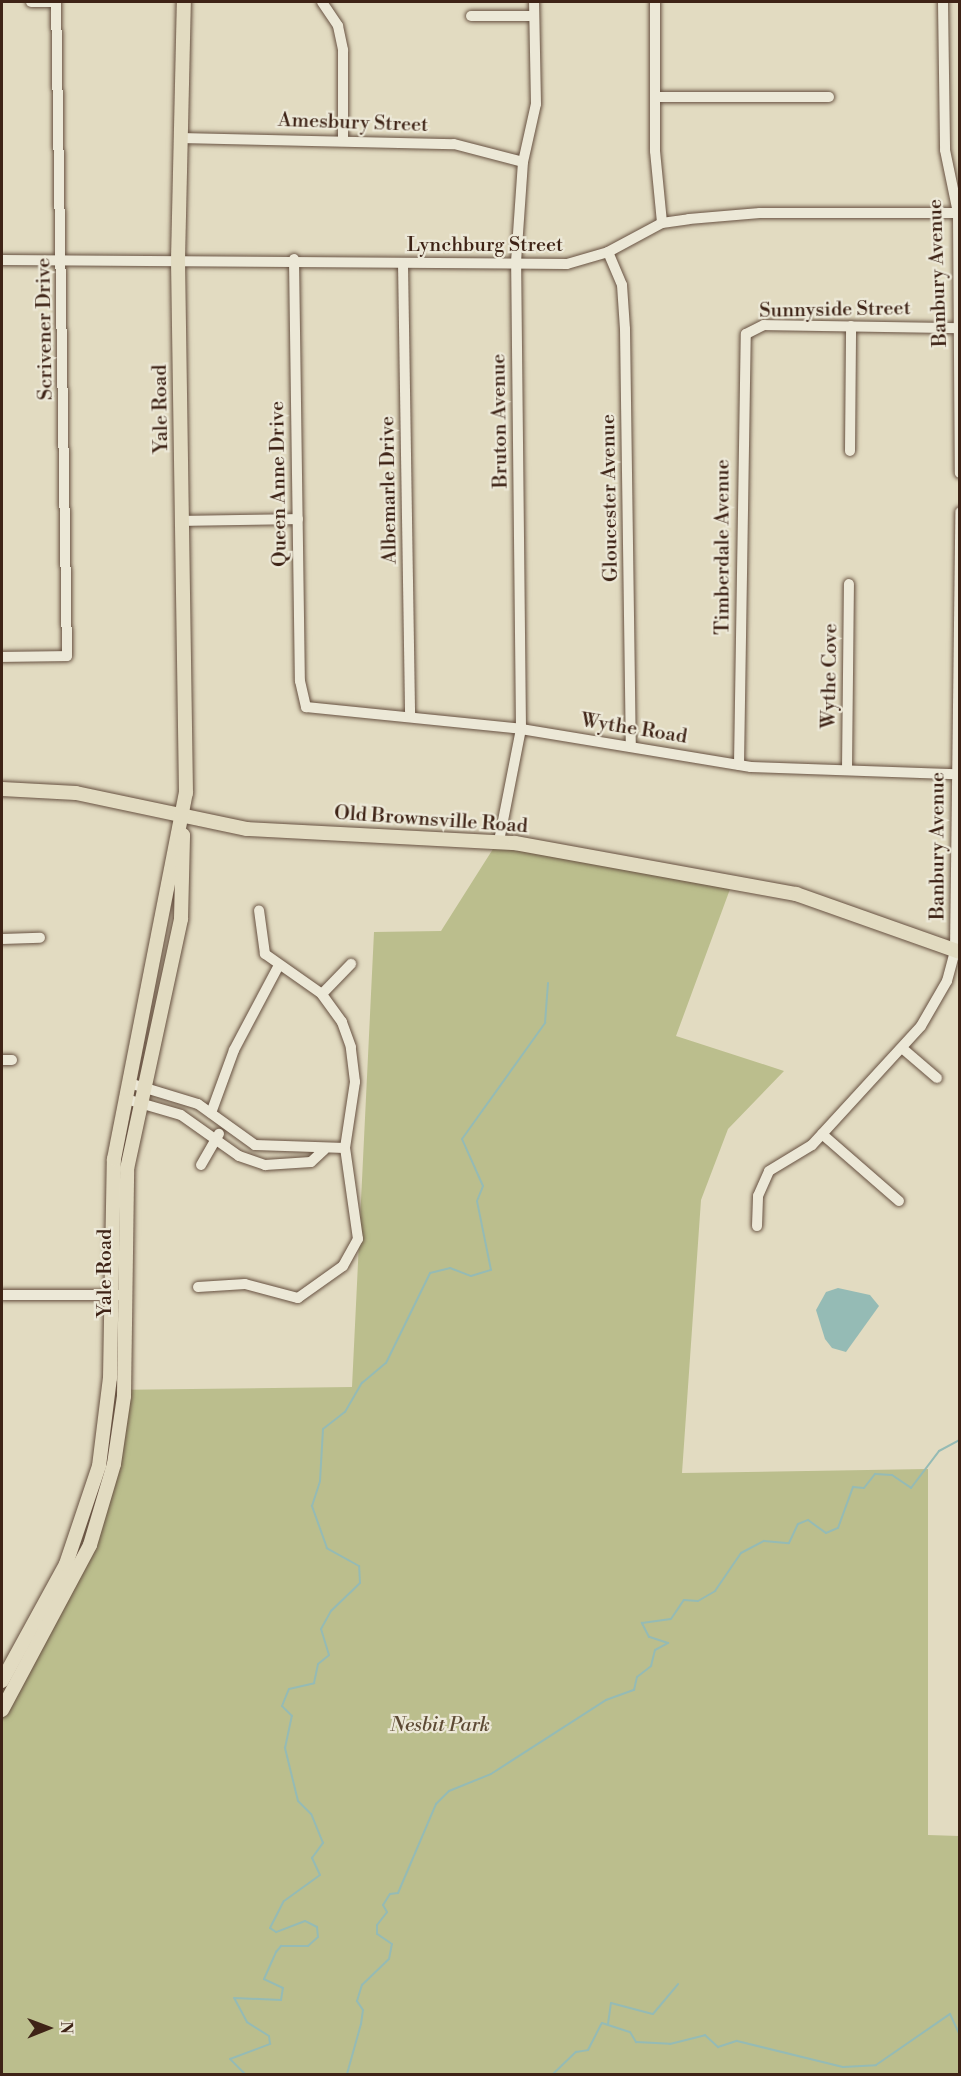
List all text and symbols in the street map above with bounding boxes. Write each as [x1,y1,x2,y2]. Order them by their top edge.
street label: Amesbury Street [277,108,429,138]
street label: Banbury Avenue [923,199,953,347]
street label: Lynchburg Street [407,233,563,257]
street label: Scrivener Drive [32,257,58,401]
street label: Sunnyside Street [759,297,911,323]
street label: Bruton Avenue [487,353,513,489]
street label: Yale Road [148,364,174,454]
street label: Queen Anne Drive [266,401,292,567]
street label: Gloucester Avenue [597,414,623,582]
street label: Albemarle Drive [376,416,402,564]
street label: Timberdale Avenue [711,459,735,635]
street label: Wythe Cove [817,623,843,729]
street label: Wythe Road [579,709,689,749]
street label: Banbury Avenue [926,772,950,920]
street label: Old Brownsville Road [333,801,529,839]
street label: Yale Road [93,1229,117,1317]
park label: Nesbit Park [390,1713,490,1737]
north arrow [18,1998,78,2058]
text: N [56,2021,76,2034]

